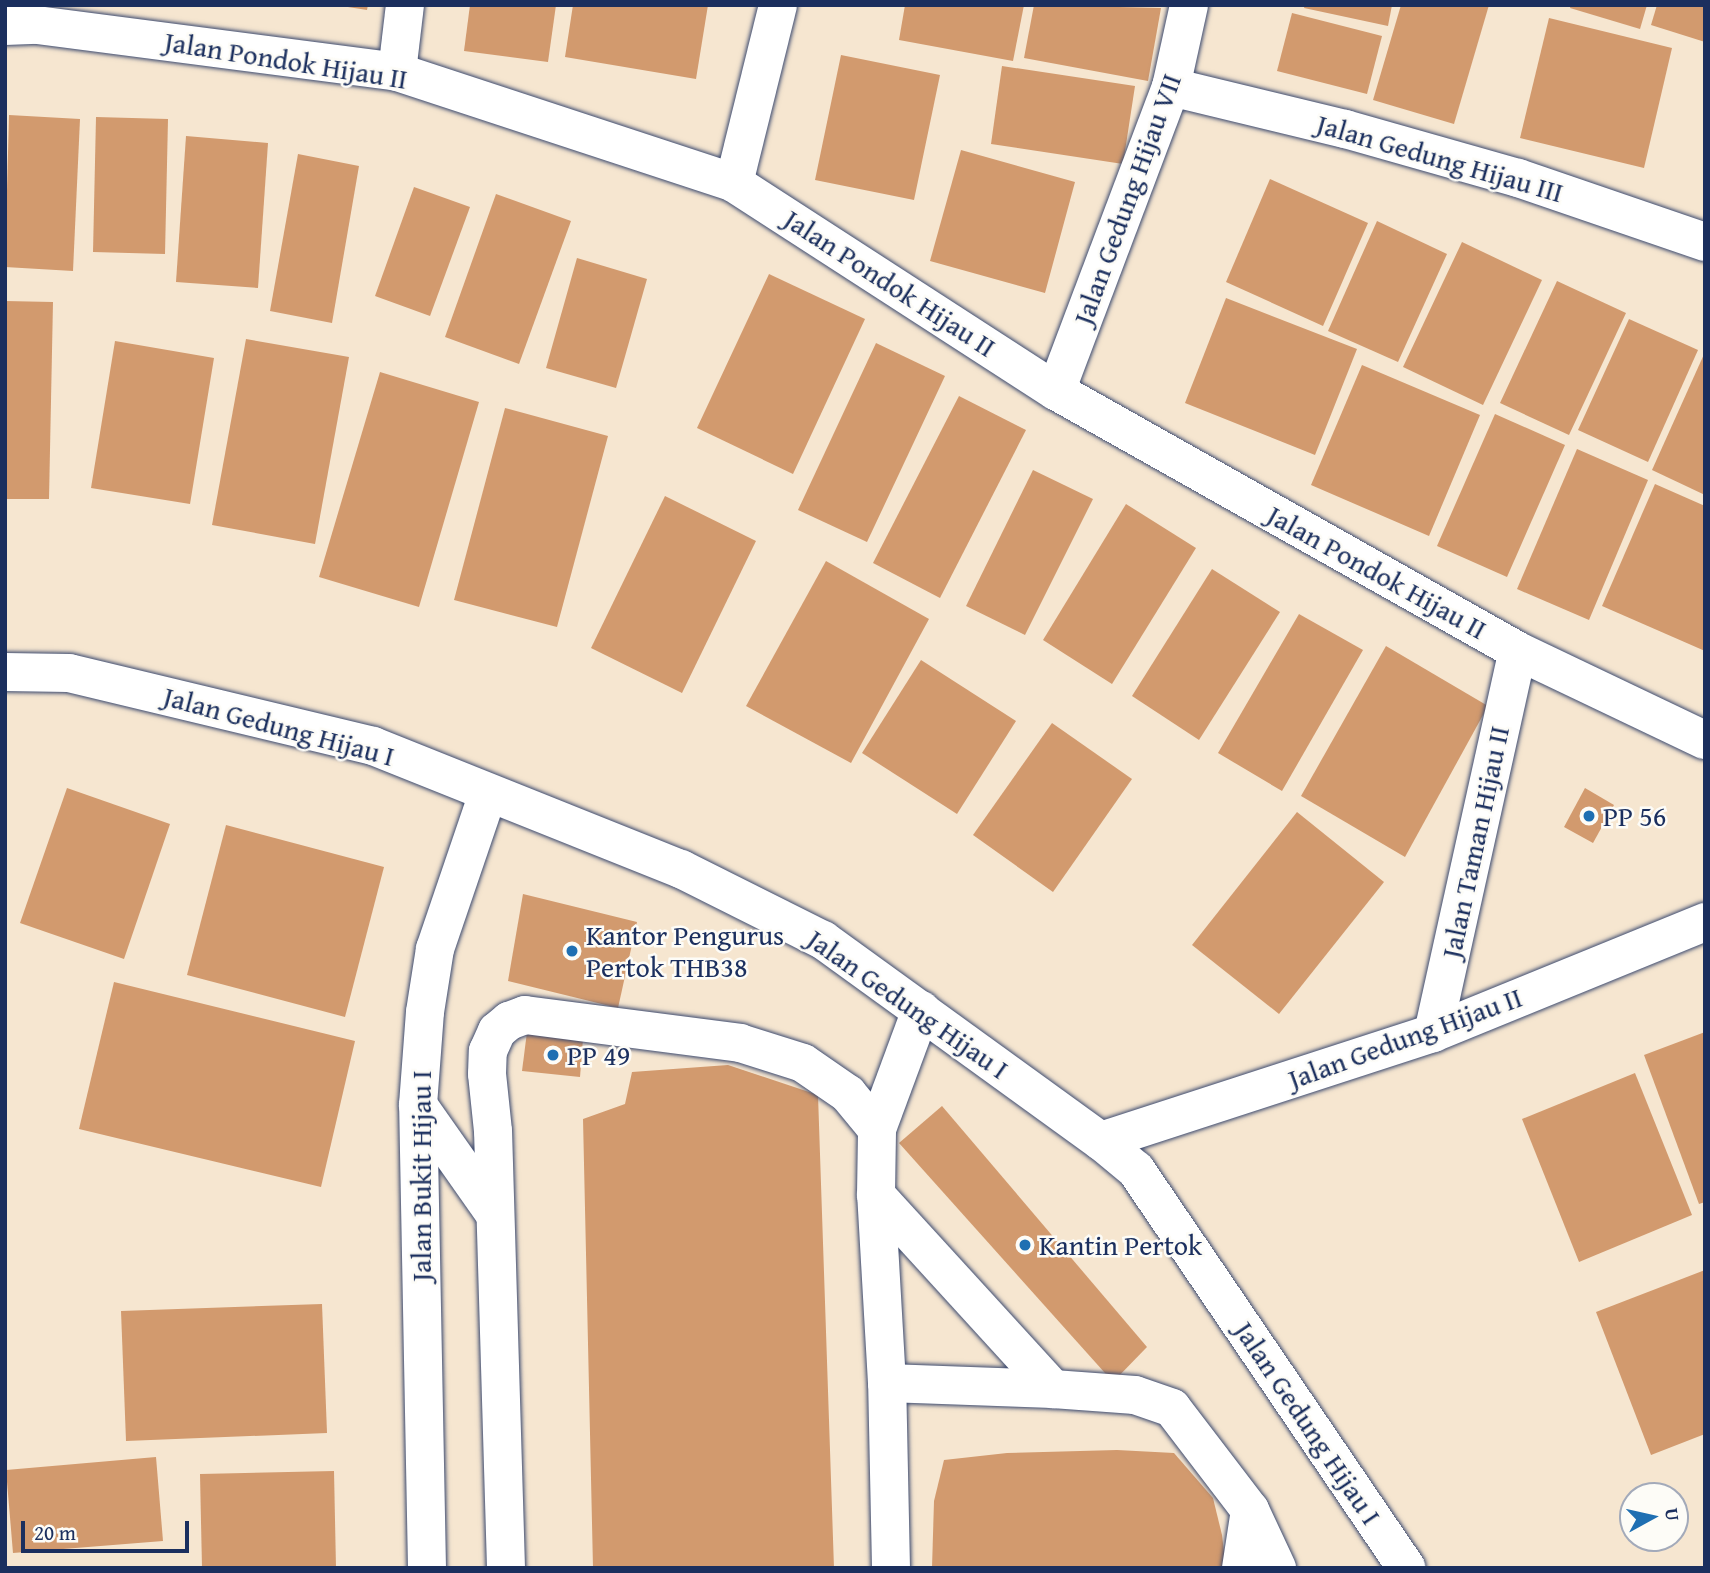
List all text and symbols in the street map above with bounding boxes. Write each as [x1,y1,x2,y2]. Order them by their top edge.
street label: Jalan Pondok Hijau II [162,24,410,96]
street label: Jalan Gedung Hijau VII [1066,69,1188,329]
street label: Jalan Gedung Hijau III [1313,107,1567,209]
street label: Jalan Pondok Hijau II [778,202,1002,364]
street label: Jalan Pondok Hijau II [1262,498,1492,646]
street label: Jalan Gedung Hijau I [160,679,398,773]
street label: Jalan Taman Hijau II [1434,723,1516,961]
place label: PP 56 [1603,799,1666,833]
marker: PP 56 [1581,808,1597,824]
place label: Kantor Pengurus Pertok THB38 [586,918,784,984]
street label: Jalan Gedung Hijau I [801,922,1015,1086]
marker: Kantor Pengurus Pertok THB38 [564,943,580,959]
street label: Jalan Gedung Hijau II [1284,980,1526,1096]
place label: PP 49 [567,1038,630,1072]
marker: PP 49 [545,1047,561,1063]
street label: Jalan Bukit Hijau I [404,1070,438,1282]
place label: Kantin Pertok [1039,1228,1202,1262]
marker: Kantin Pertok [1017,1237,1033,1253]
street label: Jalan Gedung Hijau I [1228,1315,1388,1531]
north arrow [1619,1482,1689,1552]
scale bar [24,1506,192,1550]
text: U [1658,1506,1688,1523]
text: 20 m [34,1517,76,1548]

